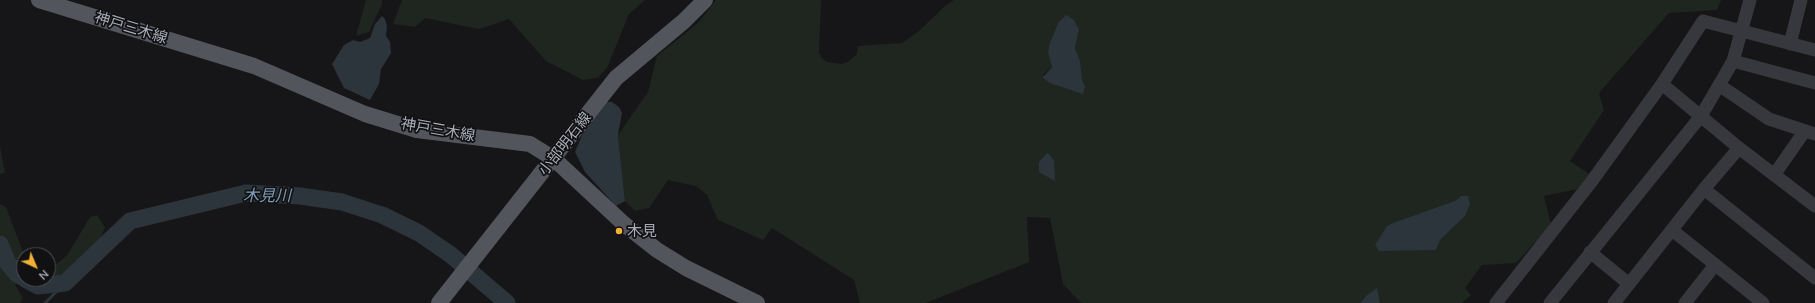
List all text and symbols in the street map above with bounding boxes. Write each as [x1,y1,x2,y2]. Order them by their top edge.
street label: 神戸三木線 [93,8,169,48]
street label: 小部明石線 [535,109,595,179]
street label: 神戸三木線 [400,115,476,145]
water label: 木見川 [243,186,291,206]
place label: 木見 [627,222,657,240]
marker: 木見 [614,226,624,236]
north arrow [16,247,56,287]
text: N [36,267,51,283]

